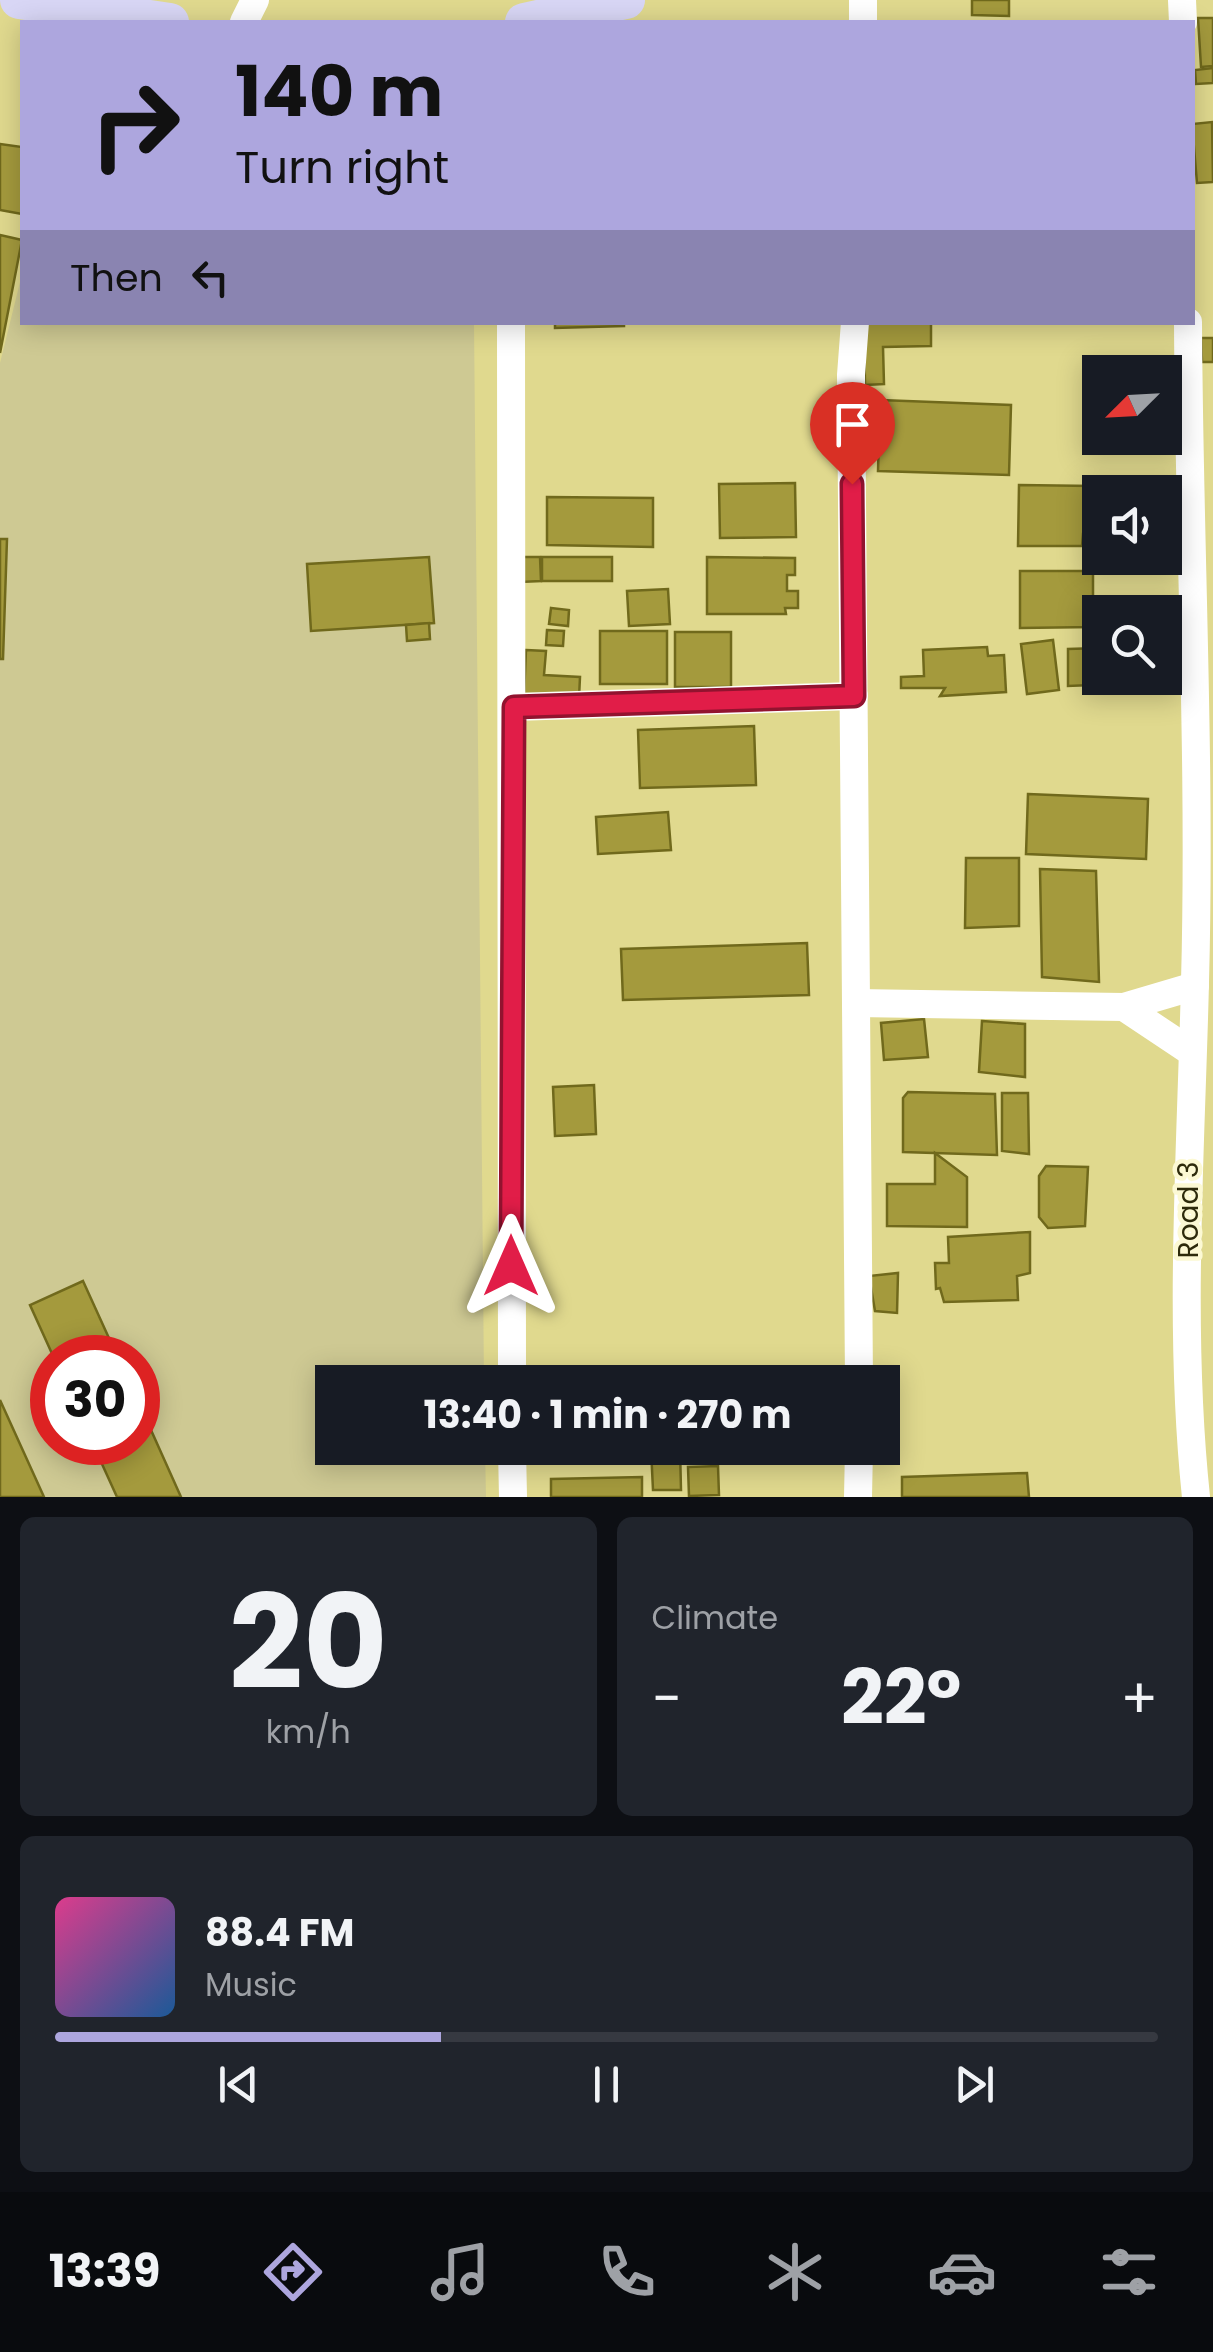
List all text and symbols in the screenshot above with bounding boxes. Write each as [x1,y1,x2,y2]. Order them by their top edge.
text: 140 m [235,42,443,141]
icon: right [70,60,200,190]
text: Turn right [235,136,449,199]
icon: left [183,250,238,305]
text: Then [70,251,163,304]
north arrow [1082,355,1182,455]
map controls [1082,355,1182,695]
pin [810,382,895,485]
icon: arrive [825,397,880,452]
button: sound [1082,475,1182,575]
button: search [1082,595,1182,695]
street label: Road 3 [1169,1162,1208,1258]
position arrow [459,1214,563,1318]
speed limit sign: 30 [30,1335,160,1465]
text: 13:40 · 1 min · 270 m [423,1388,792,1441]
text: 20 [229,1551,388,1734]
text: Climate [652,1595,778,1640]
text: 22° [841,1645,961,1750]
text: − [652,1660,682,1737]
text: + [1120,1660,1158,1737]
text: km/h [266,1709,351,1754]
text: 88.4 FM [205,1906,354,1959]
text: Music [205,1962,297,2007]
icon: previous [211,2057,266,2112]
icon: pause [579,2057,634,2112]
icon: next [947,2057,1002,2112]
icon: directions [258,2237,328,2307]
icon: music [425,2237,495,2307]
icon: phone [592,2237,662,2307]
icon: climate [760,2237,830,2307]
icon: car [927,2237,997,2307]
icon: filters [1094,2237,1164,2307]
text: 13:39 [49,2240,160,2303]

